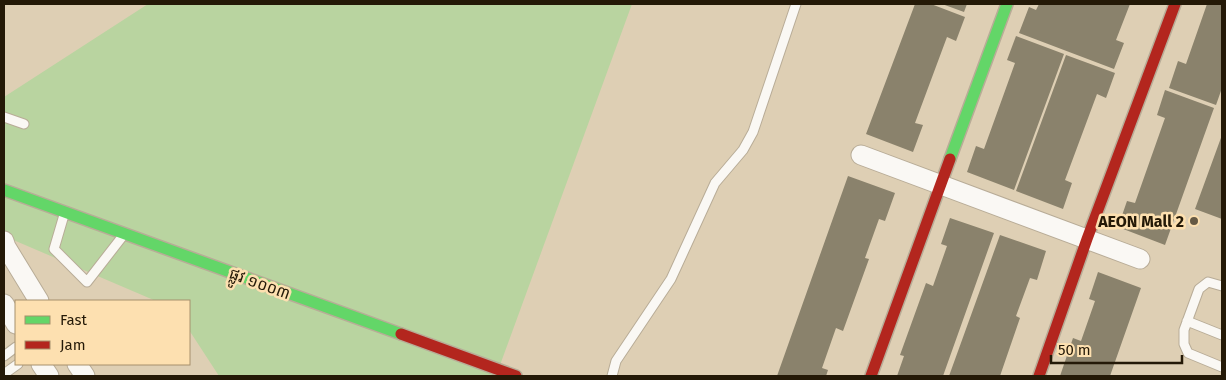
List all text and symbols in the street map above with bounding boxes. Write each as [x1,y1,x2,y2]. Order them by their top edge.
place label: AEON Mall 2 [1097,212,1184,231]
marker: AEON Mall 2 [1188,215,1200,227]
street label: ផ្លូវ ១០០៣ [225,264,293,308]
legend [15,300,190,365]
text: Fast [60,311,87,329]
scale bar [1051,332,1182,364]
text: Jam [60,336,86,354]
text: 50 m [1058,341,1091,359]

